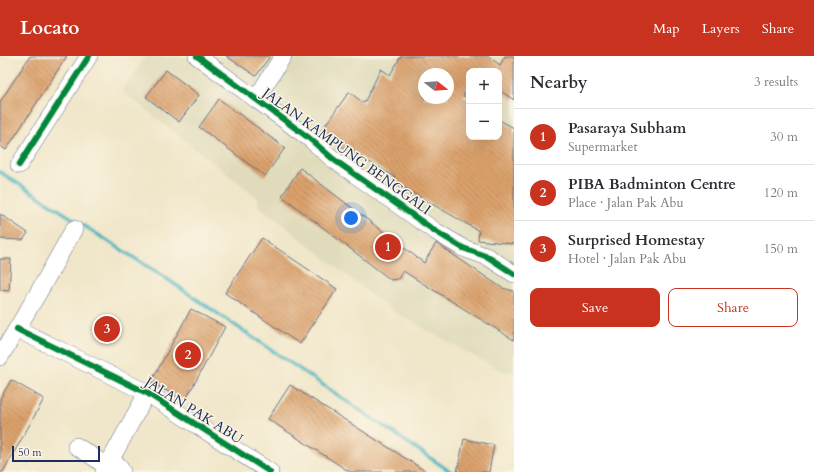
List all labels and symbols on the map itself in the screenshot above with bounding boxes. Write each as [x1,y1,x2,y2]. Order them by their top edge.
north arrow [418,68,454,104]
street label: JALAN KAMPUNG BENGGALI [257,82,435,219]
your location [341,208,361,228]
pin: 1 [375,232,401,262]
pin: 3 [94,314,120,344]
pin: 2 [175,340,201,370]
street label: JALAN PAK ABU [139,372,247,448]
scale bar [12,444,100,463]

